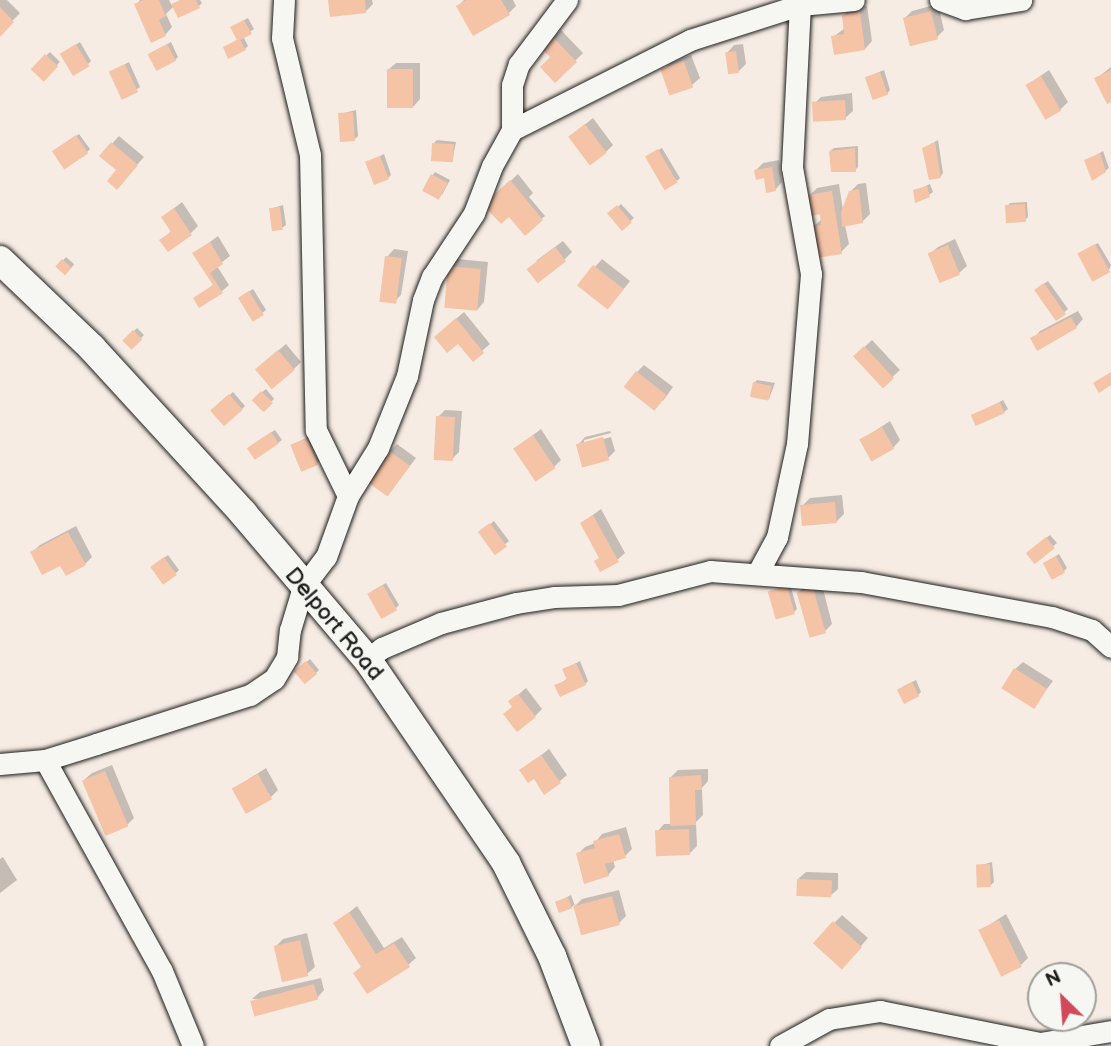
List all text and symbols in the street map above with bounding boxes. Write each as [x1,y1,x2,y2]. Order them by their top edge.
street label: Delport Road [279,562,389,686]
north arrow [1027,962,1097,1032]
text: N [1042,966,1065,993]

